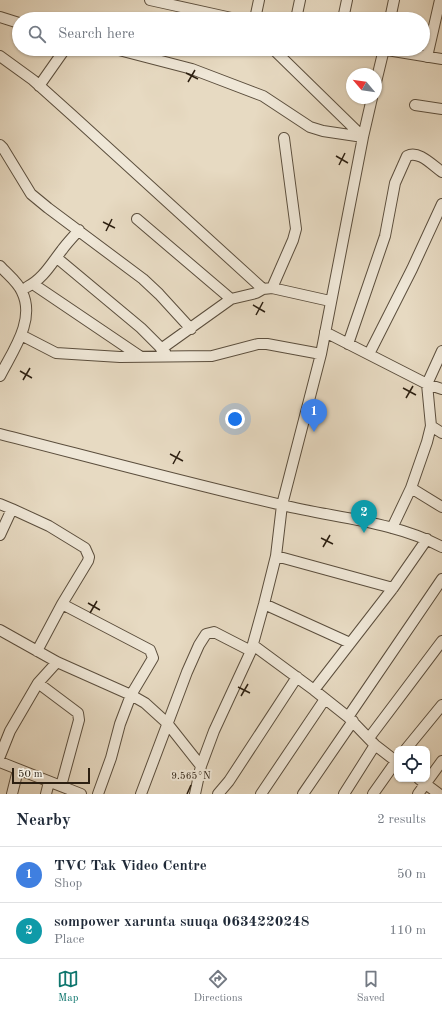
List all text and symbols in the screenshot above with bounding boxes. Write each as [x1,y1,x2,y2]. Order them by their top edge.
search box [12,12,430,56]
icon: search [26,23,48,45]
text: Search here [58,27,135,42]
north arrow [346,68,382,104]
pin: 1 [301,399,327,432]
your location [225,409,245,429]
pin: 2 [351,500,377,533]
map controls [394,746,430,782]
button: locate [394,746,430,782]
scale bar [12,766,90,785]
text: 50 m [18,769,43,780]
text: 9.565°N [171,771,211,781]
text: Nearby [16,812,71,829]
text: 2 results [377,813,426,826]
text: TVC Tak Video Centre [54,859,207,874]
text: 1 [25,868,33,881]
text: 50 m [397,868,426,881]
text: Shop [54,877,82,890]
text: sompower xarunta suuqa 0634220248 [54,915,310,930]
text: 2 [25,924,33,937]
text: 110 m [389,924,426,937]
text: Place [54,933,84,946]
tab: Map [57,968,79,1006]
tab: Directions [194,968,242,1006]
tab: Saved [357,968,385,1006]

